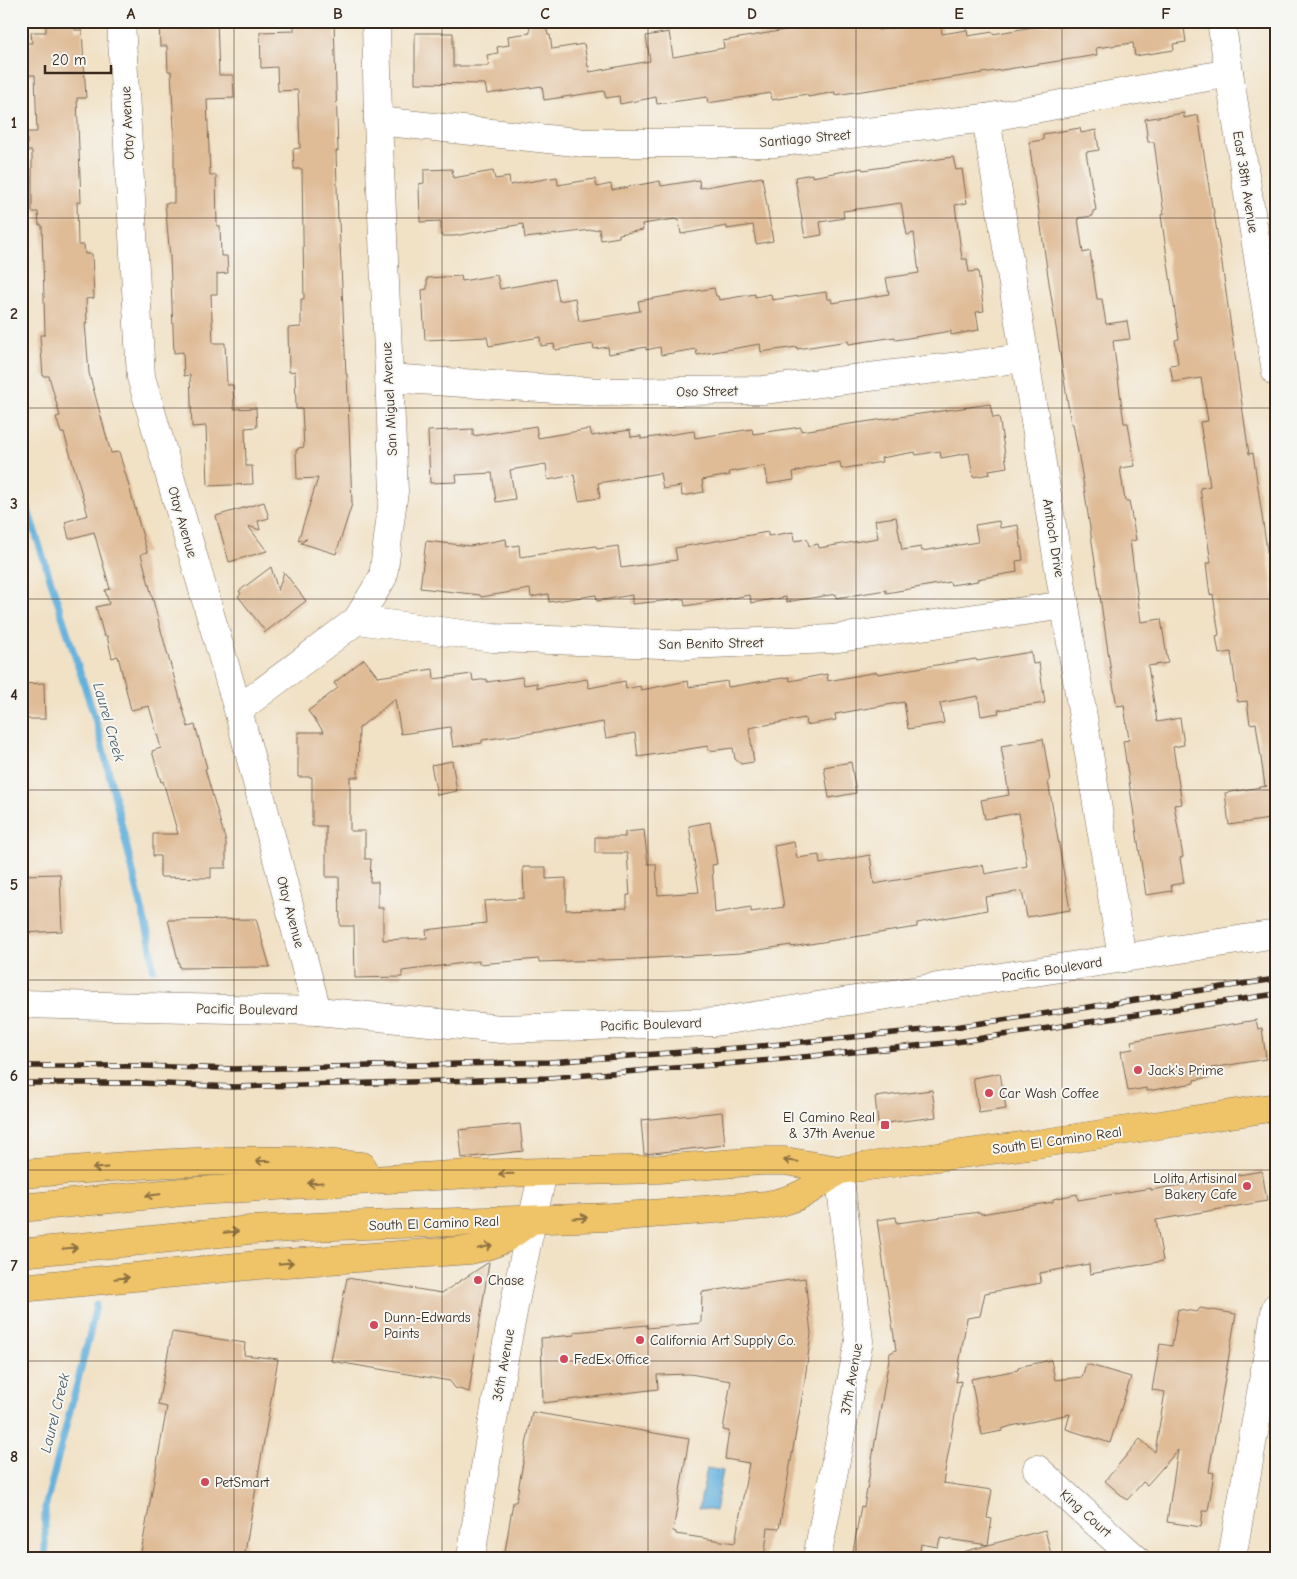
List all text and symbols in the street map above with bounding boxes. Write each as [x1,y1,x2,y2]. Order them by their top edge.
text: A [127,5,136,23]
text: B [333,5,343,23]
text: C [540,5,550,23]
text: D [747,5,757,23]
text: E [954,5,964,23]
text: F [1161,5,1171,23]
scale bar [45,42,111,74]
text: 20 m [52,51,86,69]
street label: Otay Avenue [117,86,138,160]
text: 1 [11,114,17,132]
street label: Santiago Street [759,126,852,151]
street label: East 38th Avenue [1229,130,1262,234]
text: 2 [10,305,18,323]
street label: San Miguel Avenue [378,341,401,456]
street label: Oso Street [676,382,739,401]
street label: Otay Avenue [164,485,201,560]
text: 3 [10,495,18,513]
street label: Antioch Drive [1039,497,1068,579]
street label: San Benito Street [659,634,764,653]
water label: Laurel Creek [89,680,129,764]
text: 4 [10,686,18,704]
street label: Otay Avenue [273,874,308,950]
text: 5 [10,876,18,894]
street label: Pacific Boulevard [1001,953,1104,986]
street label: Pacific Boulevard [196,1000,298,1019]
street label: Pacific Boulevard [600,1014,702,1035]
place label: Jack's Prime [1148,1062,1224,1079]
marker: Jack's Prime [1132,1064,1144,1076]
text: 6 [10,1067,18,1085]
place label: Car Wash Coffee [999,1085,1099,1102]
marker: Car Wash Coffee [983,1087,995,1099]
place label: El Camino Real & 37th Avenue [783,1109,875,1142]
marker: El Camino Real & 37th Avenue [879,1119,891,1131]
street label: South El Camino Real [991,1123,1123,1158]
one-way arrow [255,1156,271,1166]
one-way arrow [783,1157,799,1166]
one-way arrow [93,1164,109,1173]
one-way arrow [498,1169,514,1178]
place label: Lolita Artisinal Bakery Cafe [1153,1170,1237,1203]
one-way arrow [307,1179,323,1188]
marker: Lolita Artisinal Bakery Cafe [1241,1180,1253,1192]
one-way arrow [145,1190,161,1200]
street label: South El Camino Real [368,1213,500,1234]
one-way arrow [572,1214,588,1223]
one-way arrow [223,1227,239,1237]
one-way arrow [476,1242,492,1251]
one-way arrow [61,1243,77,1253]
text: 7 [10,1257,18,1275]
one-way arrow [278,1259,294,1268]
place label: Chase [488,1272,524,1289]
one-way arrow [114,1273,130,1283]
marker: Chase [472,1274,484,1286]
place label: Dunn-Edwards Paints [384,1309,471,1342]
marker: Dunn-Edwards Paints [368,1319,380,1331]
street label: 36th Avenue [489,1327,518,1403]
place label: California Art Supply Co. [650,1332,795,1349]
marker: California Art Supply Co. [634,1334,646,1346]
street label: 37th Avenue [837,1342,866,1416]
place label: FedEx Office [574,1351,649,1368]
marker: FedEx Office [558,1353,570,1365]
water label: Laurel Creek [36,1371,74,1455]
text: 8 [10,1448,18,1466]
place label: PetSmart [215,1474,270,1491]
marker: PetSmart [199,1476,211,1488]
street label: King Court [1056,1486,1116,1542]

